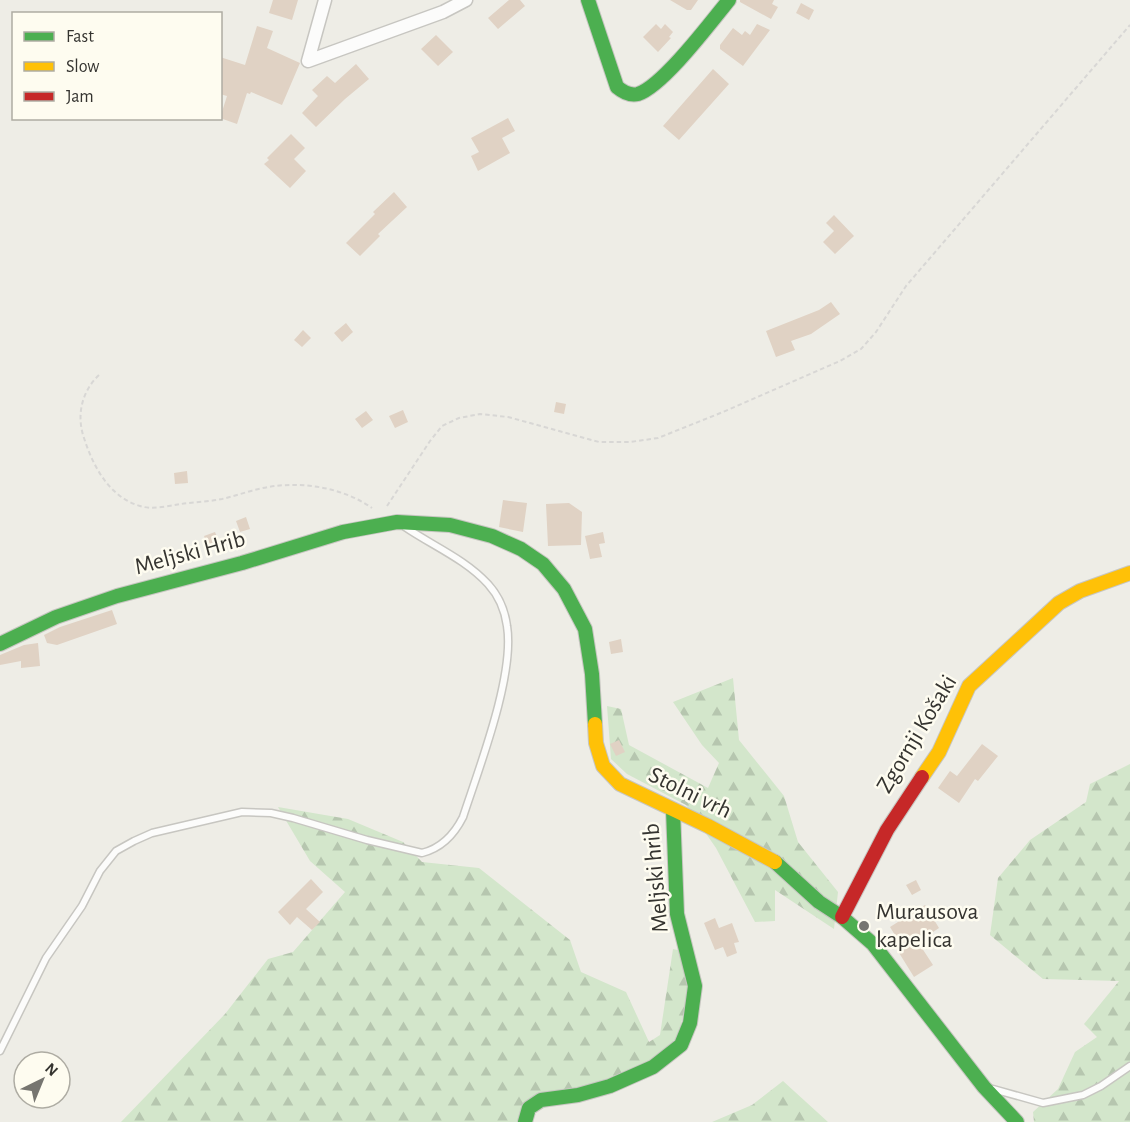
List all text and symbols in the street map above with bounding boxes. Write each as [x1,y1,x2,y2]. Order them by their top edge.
legend [12,12,222,120]
text: Fast [66,28,94,46]
text: Slow [66,58,99,76]
text: Jam [66,88,94,106]
street label: Meljski Hrib [132,527,248,579]
street label: Zgornji Košaki [872,671,962,797]
street label: Stolni vrh [645,763,735,823]
street label: Meljski hrib [639,822,673,934]
place label: Murausova kapelica [876,900,978,952]
marker: Murausova kapelica [857,919,871,933]
north arrow [12,1050,72,1110]
text: N [42,1060,61,1079]

